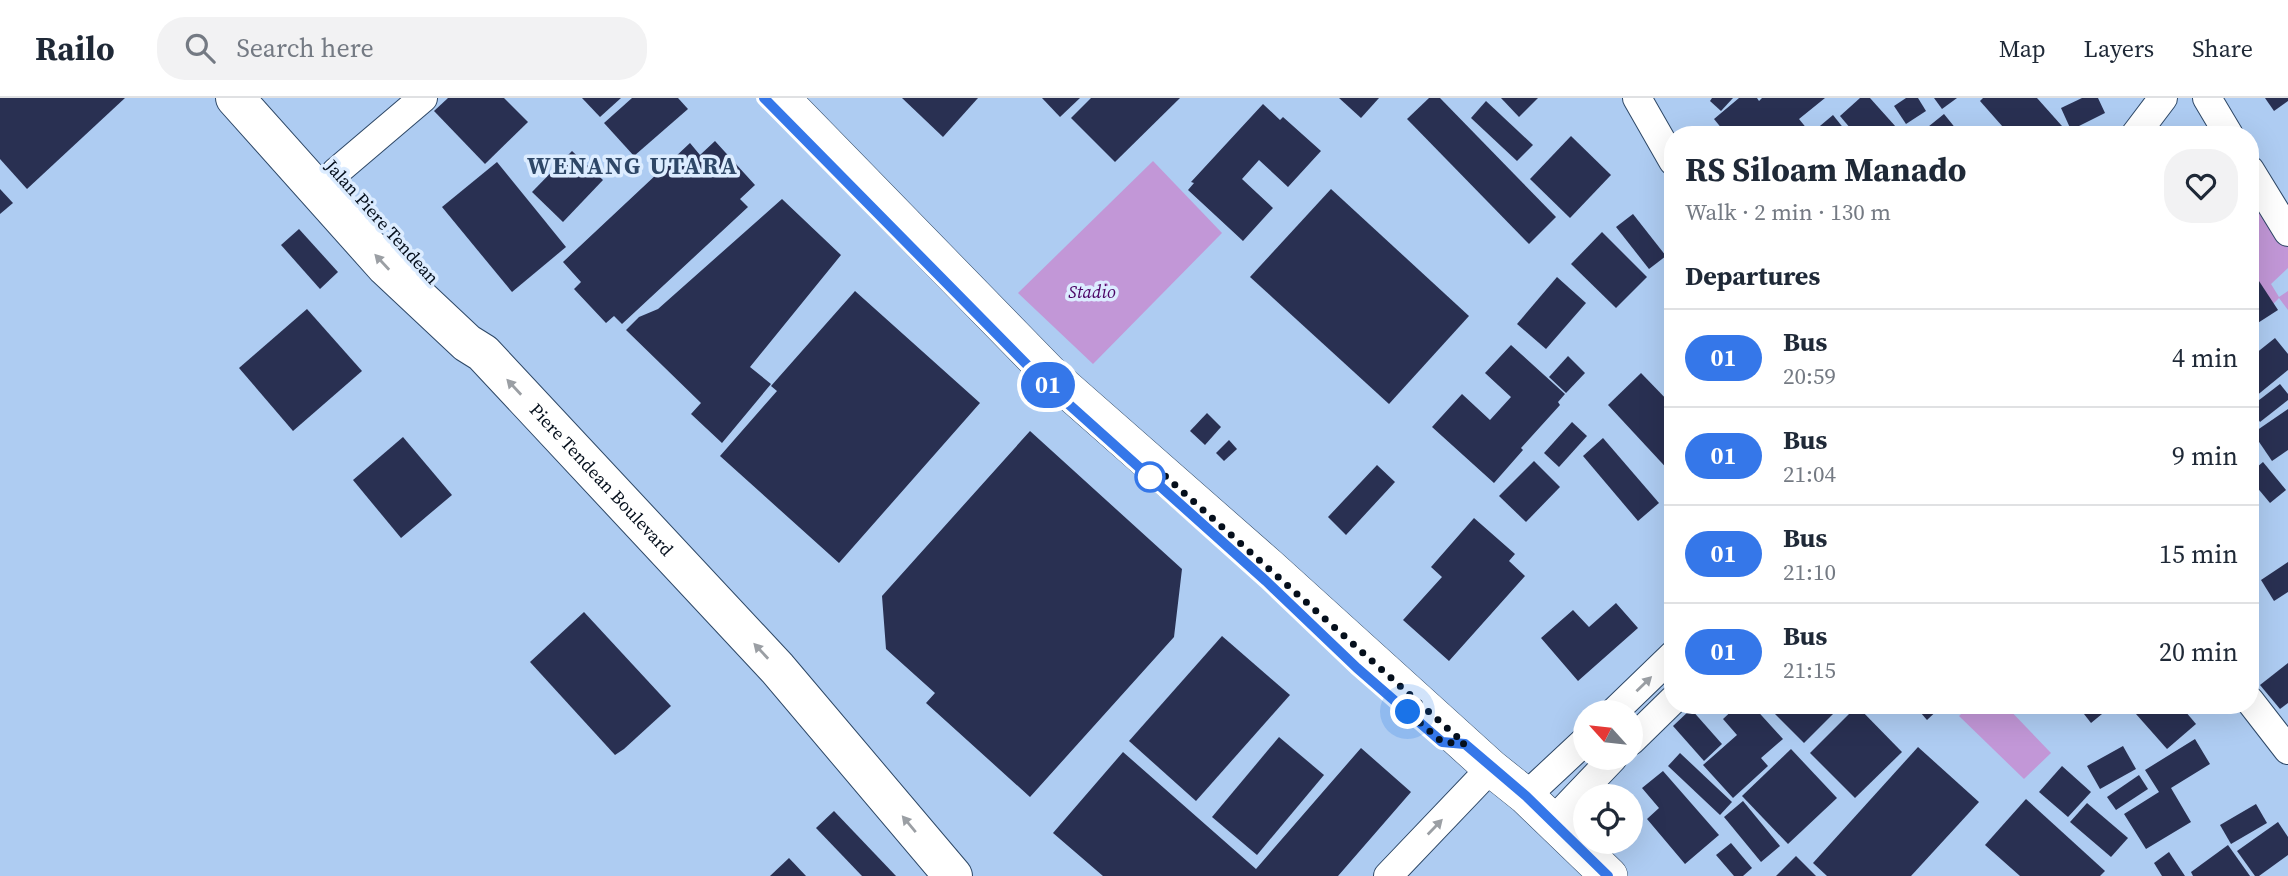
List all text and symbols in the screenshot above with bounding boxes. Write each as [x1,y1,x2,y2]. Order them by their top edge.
search box [157,17,647,80]
text: Railo [35,26,115,71]
icon: search [181,29,219,67]
text: Search here [237,30,374,66]
text: Map [1999,32,2046,65]
text: Layers [2084,32,2154,65]
text: Share [2192,32,2253,65]
text: RS Siloam Manado [1685,147,1966,192]
district label: WENANG UTARA [527,149,739,182]
button: heart [2164,149,2238,223]
street label: Jalan Piere Tendean [319,153,445,289]
text: Walk · 2 min · 130 m [1685,196,1891,228]
one-way arrow [375,254,391,271]
text: Departures [1685,258,1820,294]
park label: Stadio [1068,279,1116,304]
text: Bus [1783,324,1827,360]
text: 4 min [2172,340,2238,376]
text: 01 [1710,341,1737,374]
text: 20:59 [1783,360,1836,392]
line badge: 01 [1016,362,1080,408]
text: 01 [1035,368,1061,401]
one-way arrow [506,378,522,396]
street label: Piere Tendean Boulevard [524,398,679,561]
text: Bus [1783,422,1827,458]
text: 9 min [2172,438,2238,474]
text: 01 [1710,439,1737,472]
text: 21:04 [1783,458,1836,490]
unlabelled marker [1135,462,1165,492]
text: Bus [1783,520,1827,556]
text: 15 min [2159,536,2238,572]
text: 01 [1710,537,1737,570]
text: 21:10 [1783,556,1836,588]
text: Bus [1783,618,1827,654]
text: 20 min [2159,634,2238,670]
text: 01 [1710,635,1737,668]
one-way arrow [754,643,770,660]
text: 21:15 [1783,654,1836,686]
one-way arrow [1635,675,1652,692]
your location [1390,694,1425,729]
north arrow [1573,700,1643,770]
map controls [1573,700,1643,854]
button: locate [1573,784,1643,854]
one-way arrow [901,815,917,833]
one-way arrow [1427,818,1444,835]

